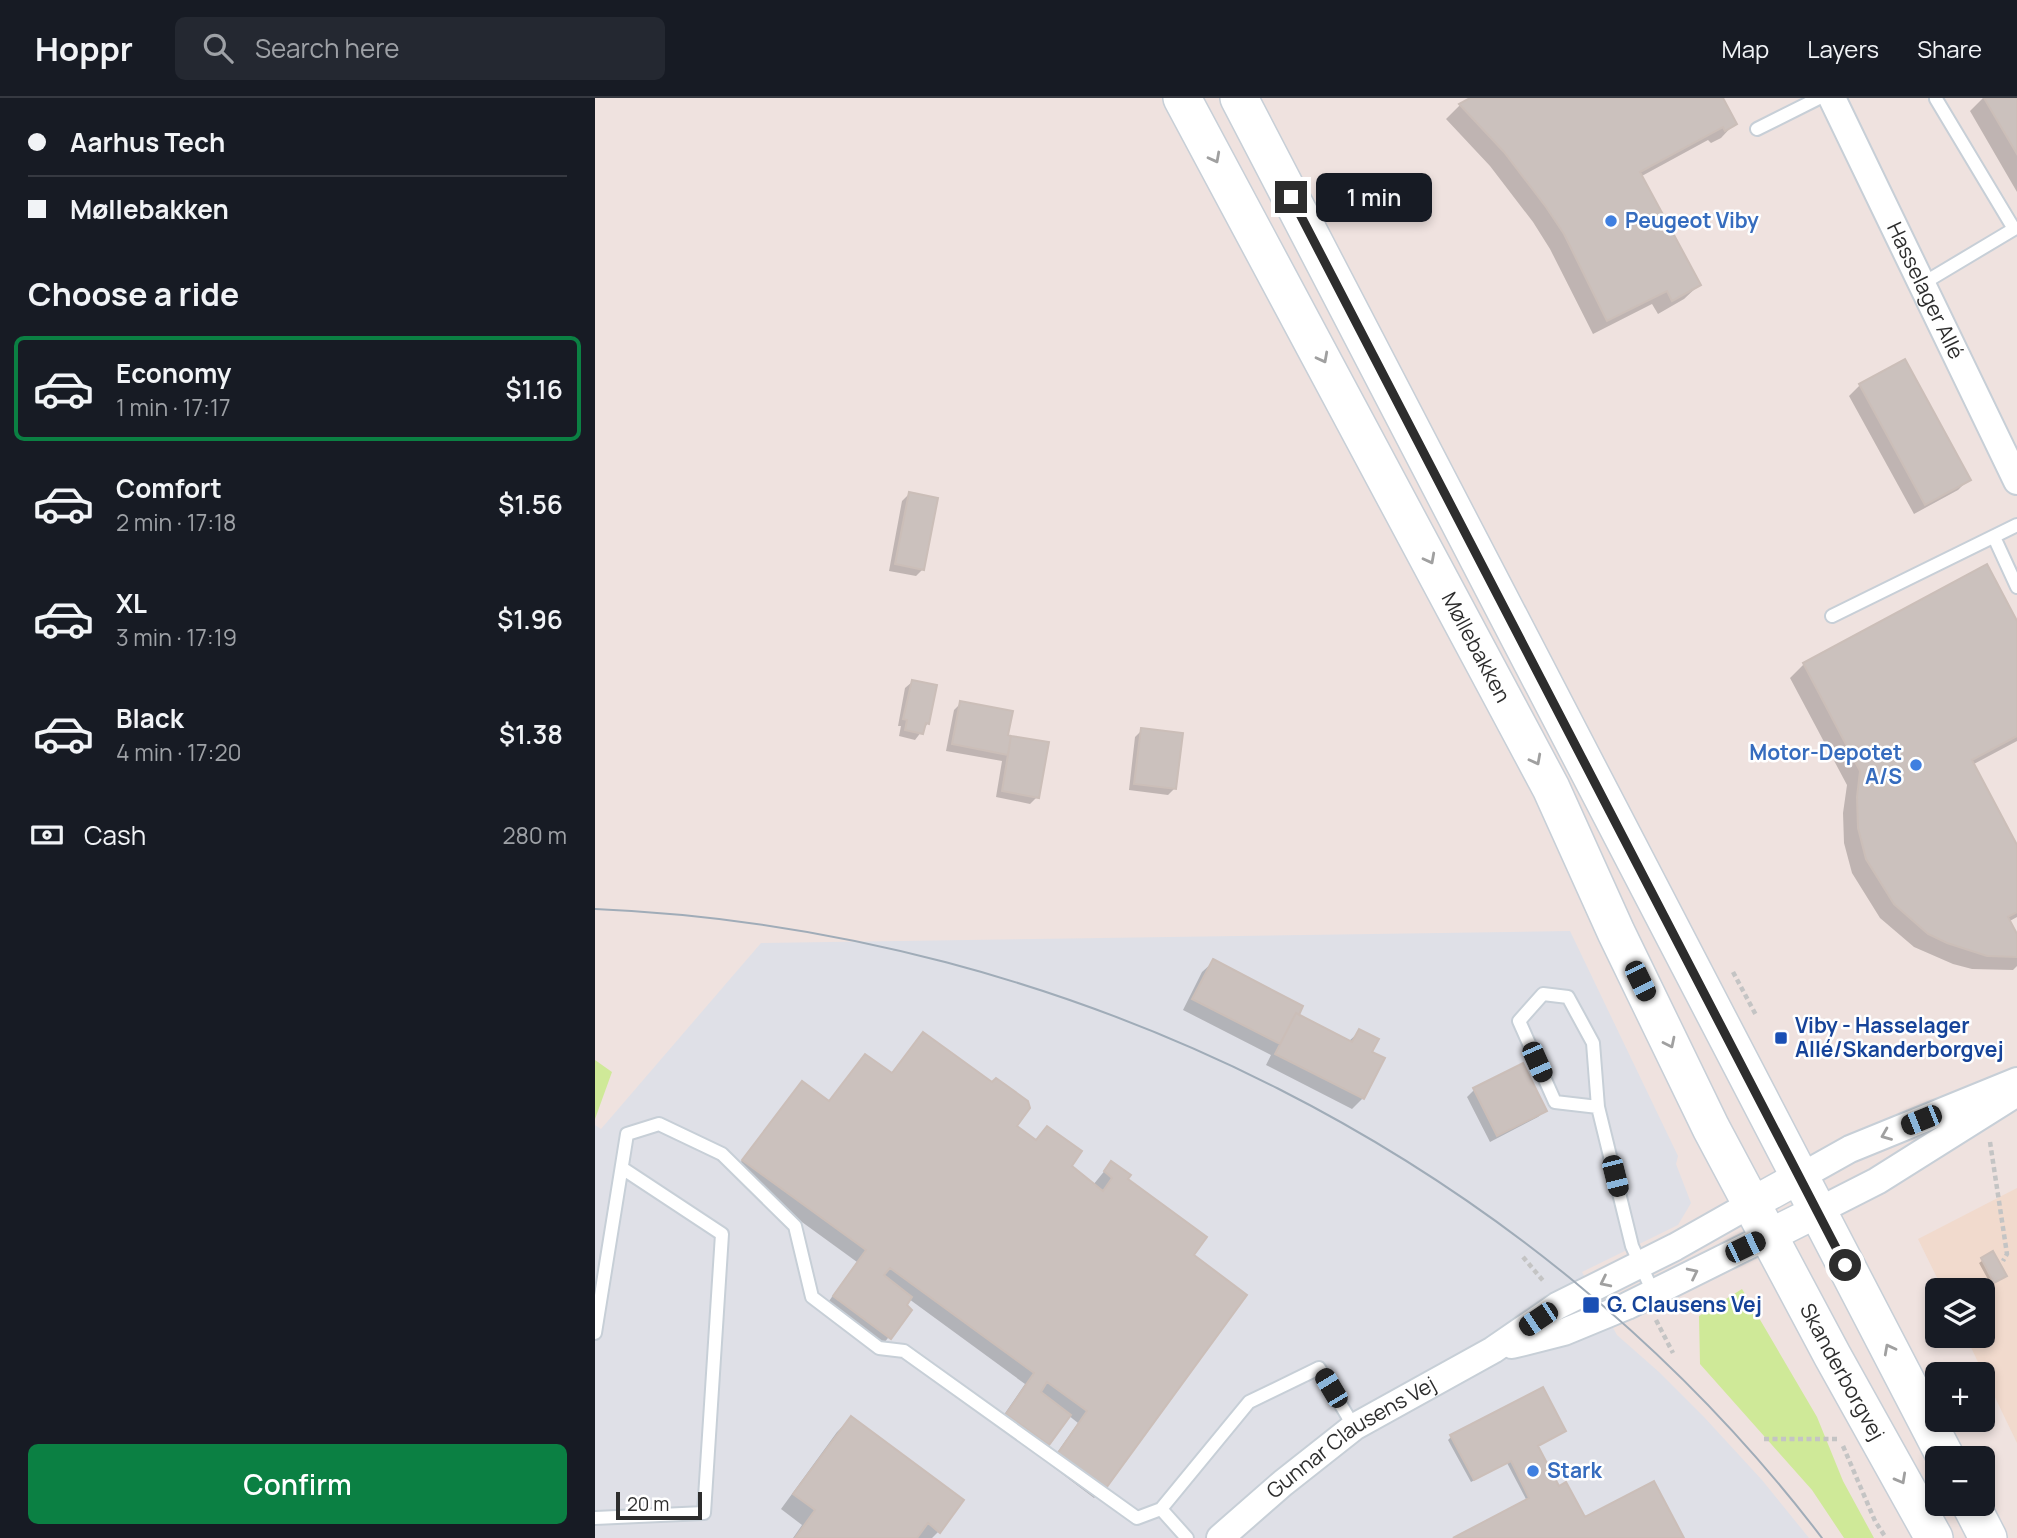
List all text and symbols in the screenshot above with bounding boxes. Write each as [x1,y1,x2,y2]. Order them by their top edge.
search box [175,17,665,80]
text: Hoppr [35,26,133,71]
icon: search [199,29,237,67]
text: Search here [255,30,400,66]
text: Map [1722,32,1769,65]
text: Layers [1807,32,1879,65]
text: Share [1917,32,1982,65]
text: Aarhus Tech [70,124,225,160]
one-way arrow [1207,151,1220,163]
callout: 1 min [1315,172,1431,222]
route end [1275,181,1307,213]
text: 1 min [1347,181,1401,213]
text: Møllebakken [70,191,229,227]
place label: Peugeot Viby [1625,206,1759,234]
marker: Peugeot Viby [1603,213,1619,229]
street label: Hasselager Allé [1881,217,1971,363]
text: Choose a ride [28,272,239,316]
one-way arrow [1314,351,1328,364]
text: Economy [116,355,231,391]
icon: car [32,357,95,420]
text: $1.16 [506,371,563,407]
text: 1 min · 17:17 [116,391,230,423]
text: Comfort [116,470,222,506]
icon: car [32,472,95,535]
text: $1.56 [498,486,563,522]
text: 2 min · 17:18 [116,506,236,538]
one-way arrow [1422,552,1435,564]
text: XL [116,585,147,621]
icon: car [32,587,95,650]
street label: Møllebakken [1436,587,1518,707]
text: $1.96 [497,601,563,637]
text: 3 min · 17:19 [116,621,237,653]
text: Black [116,700,184,736]
icon: car [32,702,95,765]
text: $1.38 [499,716,563,752]
text: 4 min · 17:20 [116,736,242,768]
place label: Motor-Depotet A/S [1749,738,1902,790]
one-way arrow [1528,753,1542,765]
marker: Motor-Depotet A/S [1908,757,1924,773]
icon: cash [28,816,66,854]
text: Cash [84,817,146,853]
text: 280 m [502,819,567,851]
car [1622,958,1659,1004]
place label: Viby - Hasselager Allé/Skanderborgvej [1795,1011,2003,1063]
marker: Viby - Hasselager Allé/Skanderborgvej [1773,1030,1789,1046]
one-way arrow [1661,1035,1675,1048]
car [1519,1039,1556,1085]
car [1898,1102,1945,1138]
one-way arrow [1880,1126,1892,1140]
car [1600,1153,1631,1199]
car [1722,1228,1769,1266]
route start [1829,1249,1861,1281]
one-way arrow [1686,1267,1698,1281]
one-way arrow [1600,1274,1612,1288]
map controls [1925,1278,1995,1516]
button: layers [1925,1278,1995,1348]
place label: G. Clausens Vej [1607,1290,1762,1318]
marker: G. Clausens Vej [1581,1295,1601,1315]
street label: Skanderborgvej [1794,1298,1892,1445]
car [1515,1299,1562,1339]
one-way arrow [1884,1344,1898,1356]
button: + [1925,1362,1995,1432]
car [1312,1365,1351,1411]
street label: Gunnar Clausens Vej [1260,1369,1441,1504]
button: Confirm [28,1444,567,1524]
button: − [1925,1446,1995,1516]
place label: Stark [1547,1456,1602,1484]
marker: Stark [1525,1463,1541,1479]
one-way arrow [1893,1472,1906,1484]
scale bar [616,1489,702,1521]
text: 20 m [627,1491,669,1517]

